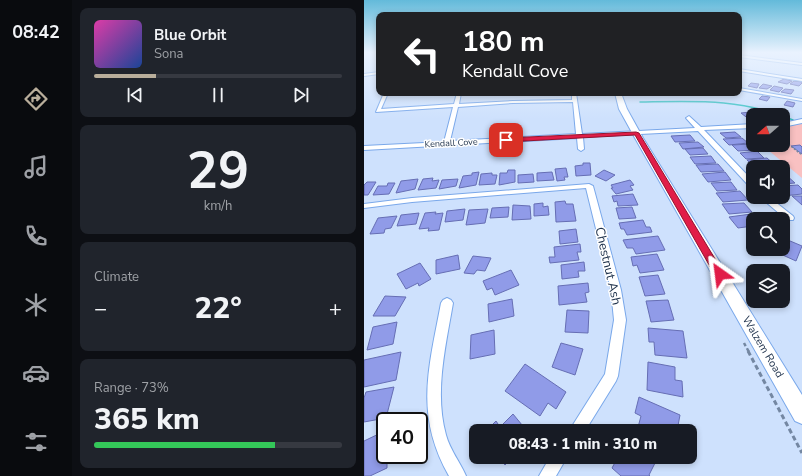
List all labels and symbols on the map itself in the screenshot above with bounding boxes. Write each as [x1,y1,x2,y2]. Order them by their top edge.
north arrow [746,108,790,152]
pin [489,123,523,157]
street label: Kendall Cove [424,136,478,150]
street label: Chestnut Ash [590,225,626,307]
position arrow [699,253,741,295]
street label: Walzem Road [739,313,787,381]
speed limit sign: 40 [376,412,428,464]

